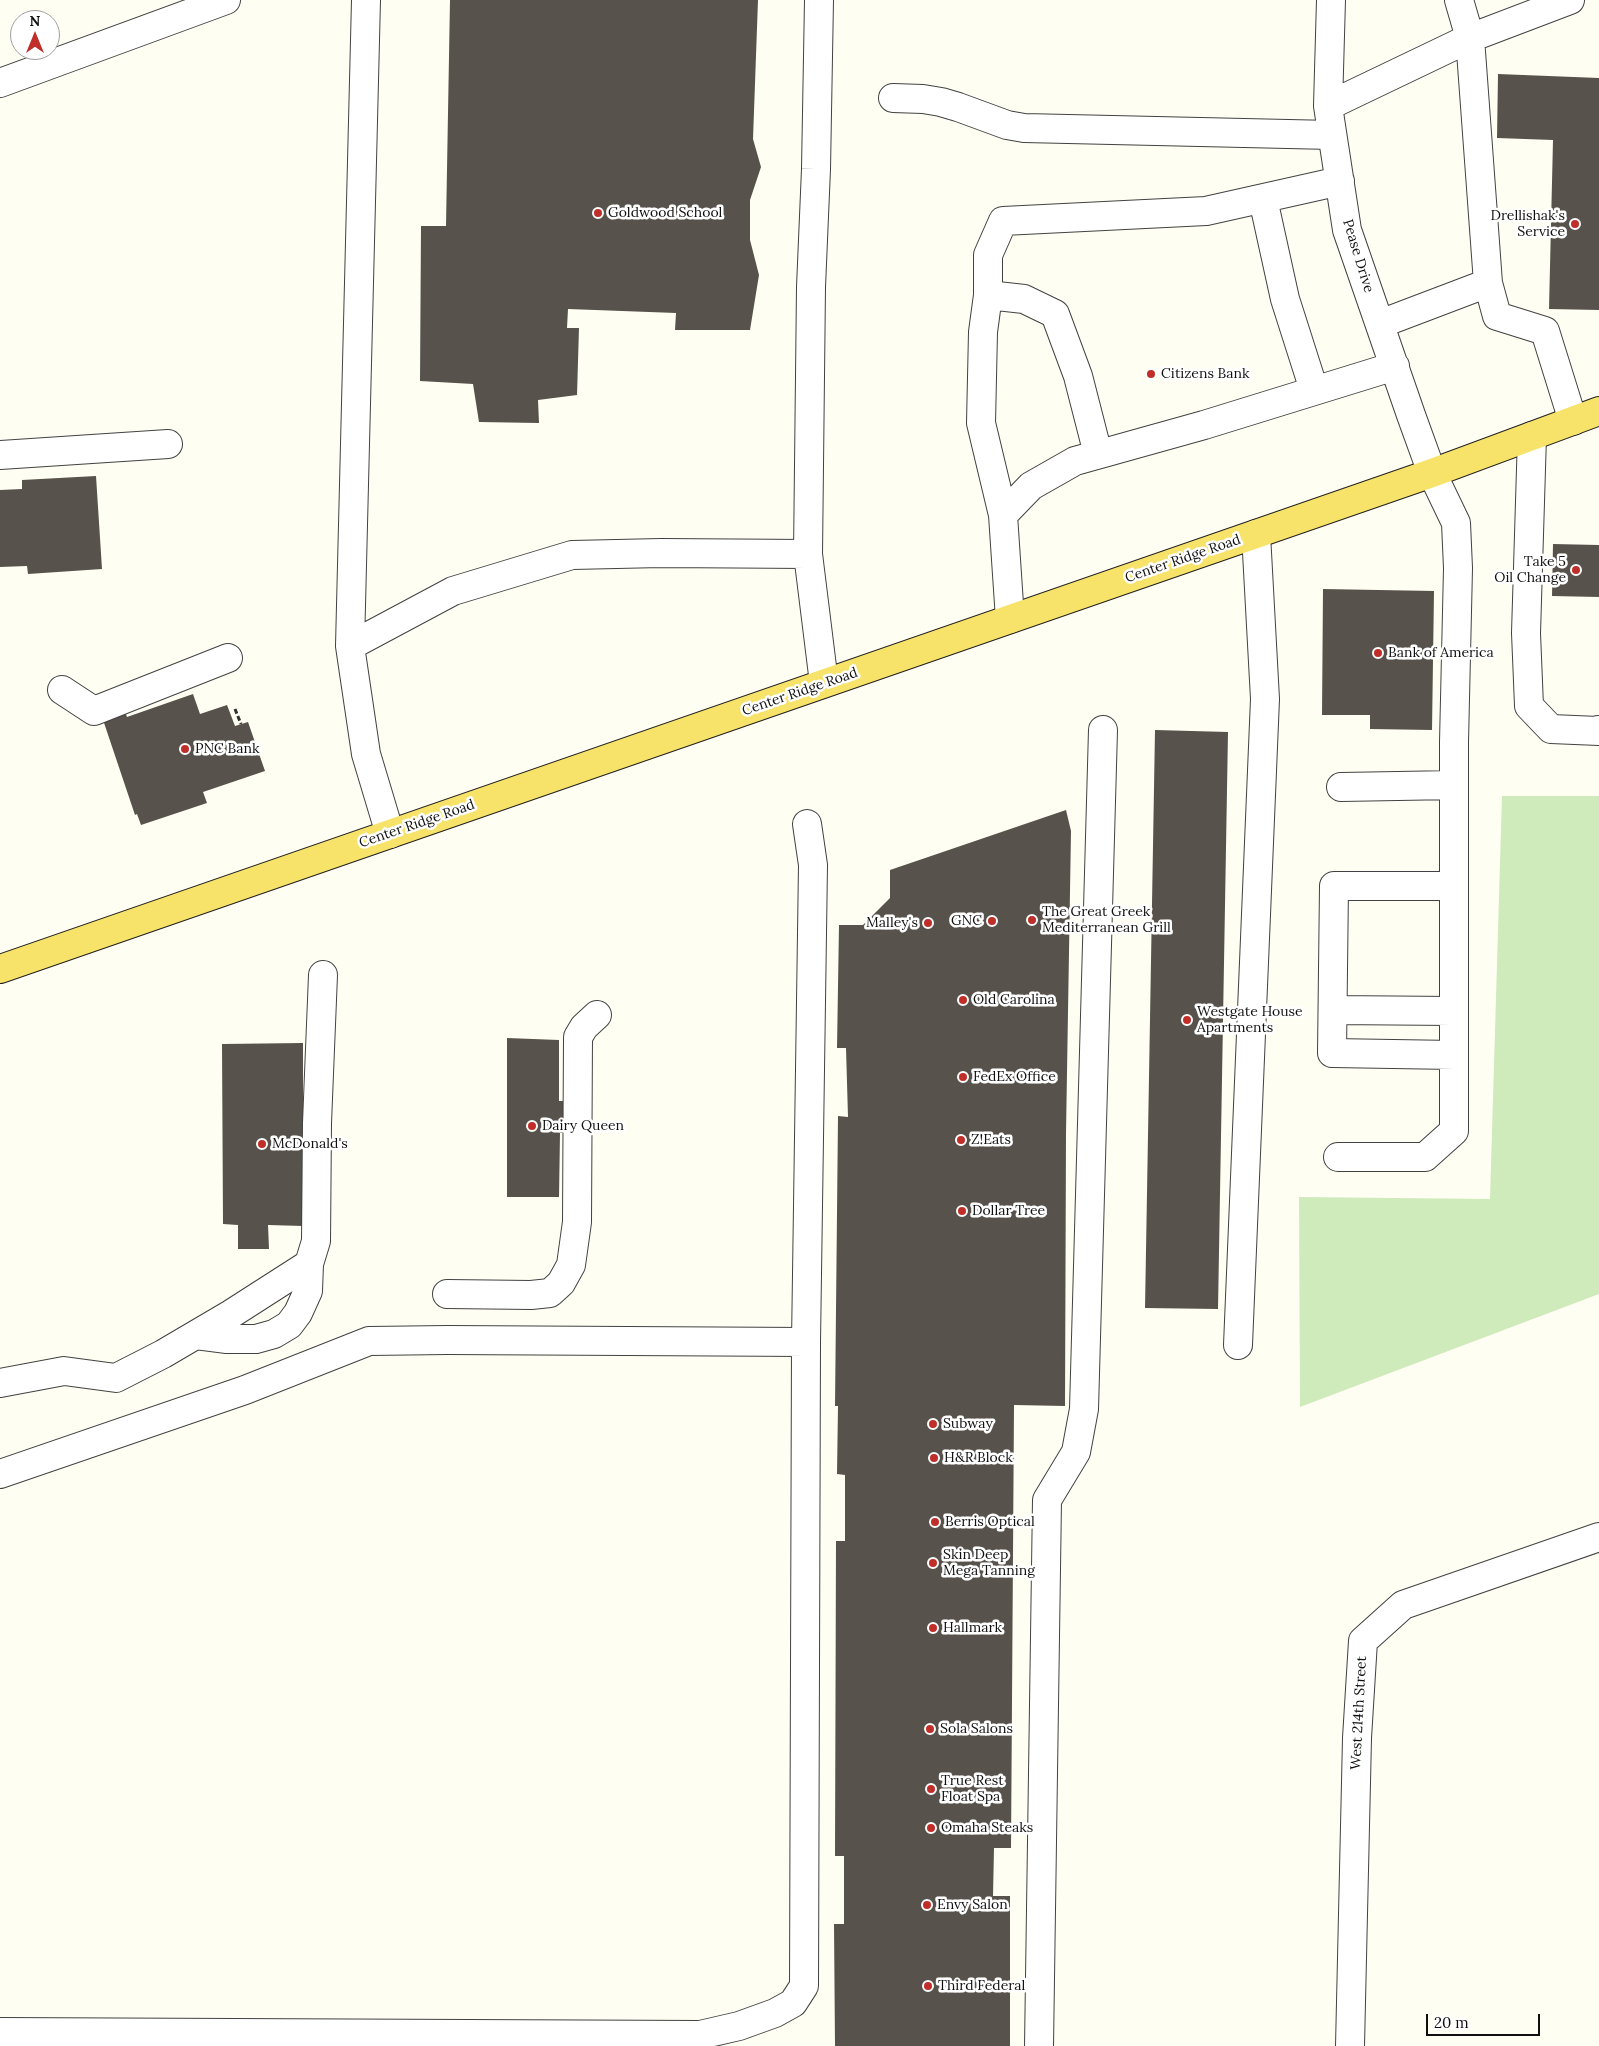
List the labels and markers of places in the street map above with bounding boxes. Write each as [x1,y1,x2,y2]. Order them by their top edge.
place label: Goldwood School [608,205,722,221]
marker: Goldwood School [592,207,604,219]
place label: Drellishak's Service [1490,208,1565,240]
marker: Drellishak's Service [1569,218,1581,230]
place label: Citizens Bank [1161,366,1250,382]
marker: Citizens Bank [1145,368,1157,380]
place label: Take 5 Oil Change [1494,554,1566,586]
marker: Take 5 Oil Change [1570,564,1582,576]
place label: Bank of America [1388,645,1494,661]
marker: Bank of America [1372,647,1384,659]
place label: PNC Bank [195,741,259,757]
marker: PNC Bank [179,743,191,755]
place label: The Great Greek Mediterranean Grill [1042,904,1171,936]
place label: GNC [951,913,982,929]
marker: The Great Greek Mediterranean Grill [1026,914,1038,926]
place label: Malley's [866,915,918,931]
marker: GNC [986,915,998,927]
marker: Malley's [922,917,934,929]
place label: Old Carolina [973,992,1055,1008]
marker: Old Carolina [957,994,969,1006]
place label: Westgate House Apartments [1197,1004,1303,1036]
marker: Westgate House Apartments [1181,1014,1193,1026]
place label: FedEx Office [973,1069,1056,1085]
marker: FedEx Office [957,1071,969,1083]
place label: Dairy Queen [542,1118,624,1134]
marker: Dairy Queen [526,1120,538,1132]
place label: Z!Eats [971,1132,1011,1148]
marker: Z!Eats [955,1134,967,1146]
place label: McDonald's [272,1136,348,1152]
marker: McDonald's [256,1138,268,1150]
place label: Dollar Tree [972,1203,1045,1219]
marker: Dollar Tree [956,1205,968,1217]
place label: Subway [943,1416,993,1432]
marker: Subway [927,1418,939,1430]
place label: H&R Block [944,1450,1013,1466]
marker: H&R Block [928,1452,940,1464]
place label: Berris Optical [945,1514,1035,1530]
marker: Berris Optical [929,1516,941,1528]
place label: Skin Deep Mega Tanning [943,1547,1035,1580]
marker: Skin Deep Mega Tanning [927,1557,939,1569]
place label: Hallmark [943,1620,1002,1636]
marker: Hallmark [927,1622,939,1634]
place label: Sola Salons [940,1721,1013,1737]
marker: Sola Salons [924,1723,936,1735]
place label: True Rest Float Spa [941,1773,1004,1805]
marker: True Rest Float Spa [925,1783,937,1795]
place label: Omaha Steaks [941,1820,1033,1836]
marker: Omaha Steaks [925,1822,937,1834]
place label: Envy Salon [937,1897,1008,1913]
marker: Envy Salon [921,1899,933,1911]
place label: Third Federal [938,1978,1025,1994]
marker: Third Federal [922,1980,934,1992]

